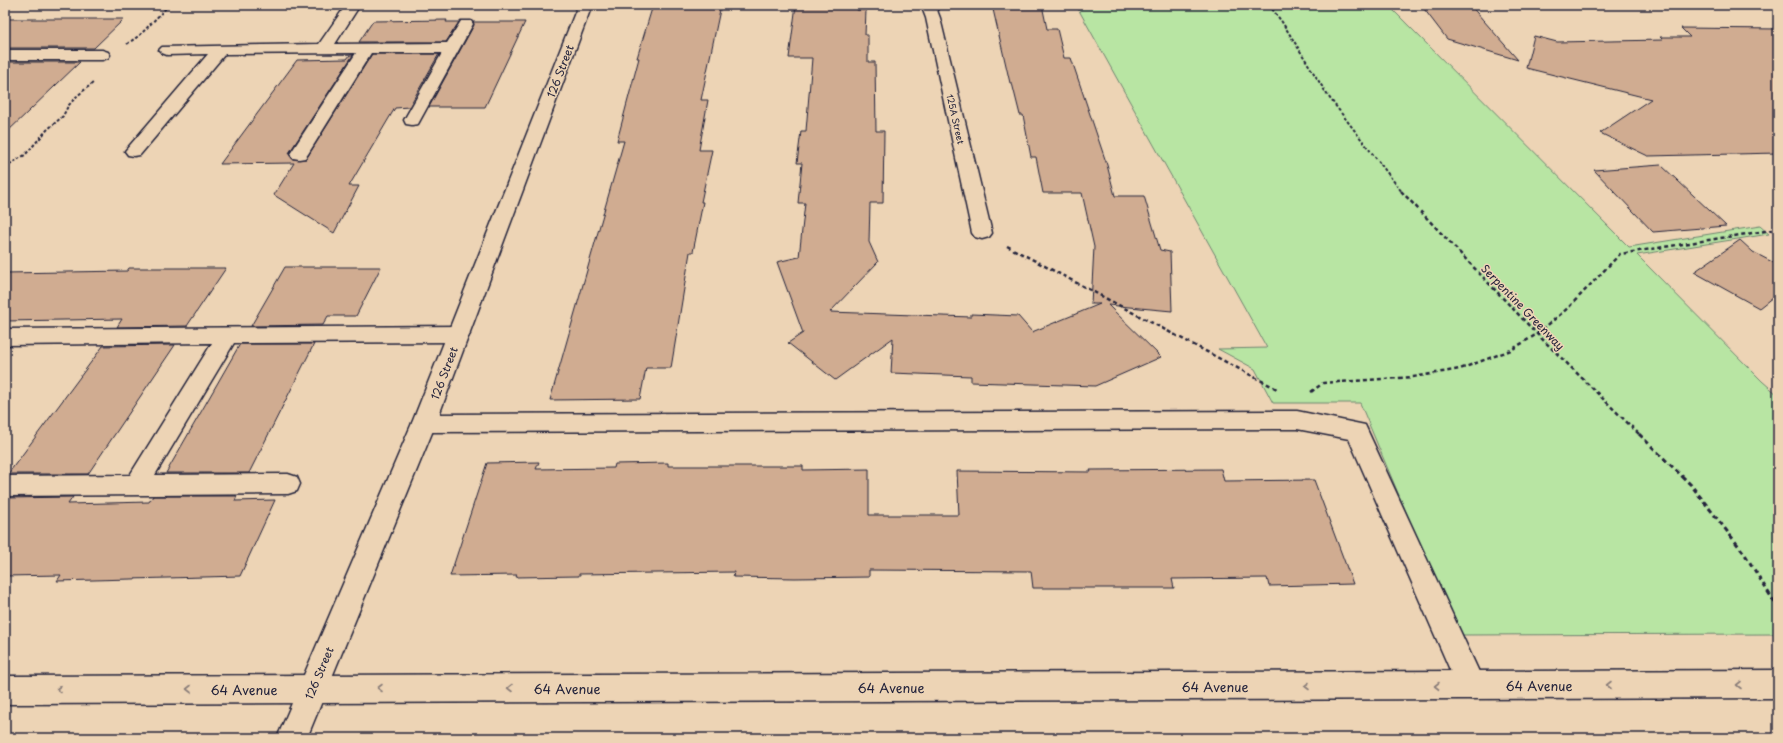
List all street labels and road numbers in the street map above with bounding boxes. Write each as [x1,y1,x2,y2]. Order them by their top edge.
street label: 126 Street [542,42,578,100]
street label: 125A Street [943,93,969,146]
street label: Serpentine Greenway [1477,260,1569,354]
street label: 126 Street [426,344,462,402]
street label: 126 Street [300,644,338,702]
street label: 64 Avenue [1505,676,1573,695]
street label: 64 Avenue [1181,677,1249,696]
street label: 64 Avenue [857,678,925,697]
street label: 64 Avenue [533,679,601,698]
street label: 64 Avenue [210,680,278,699]

